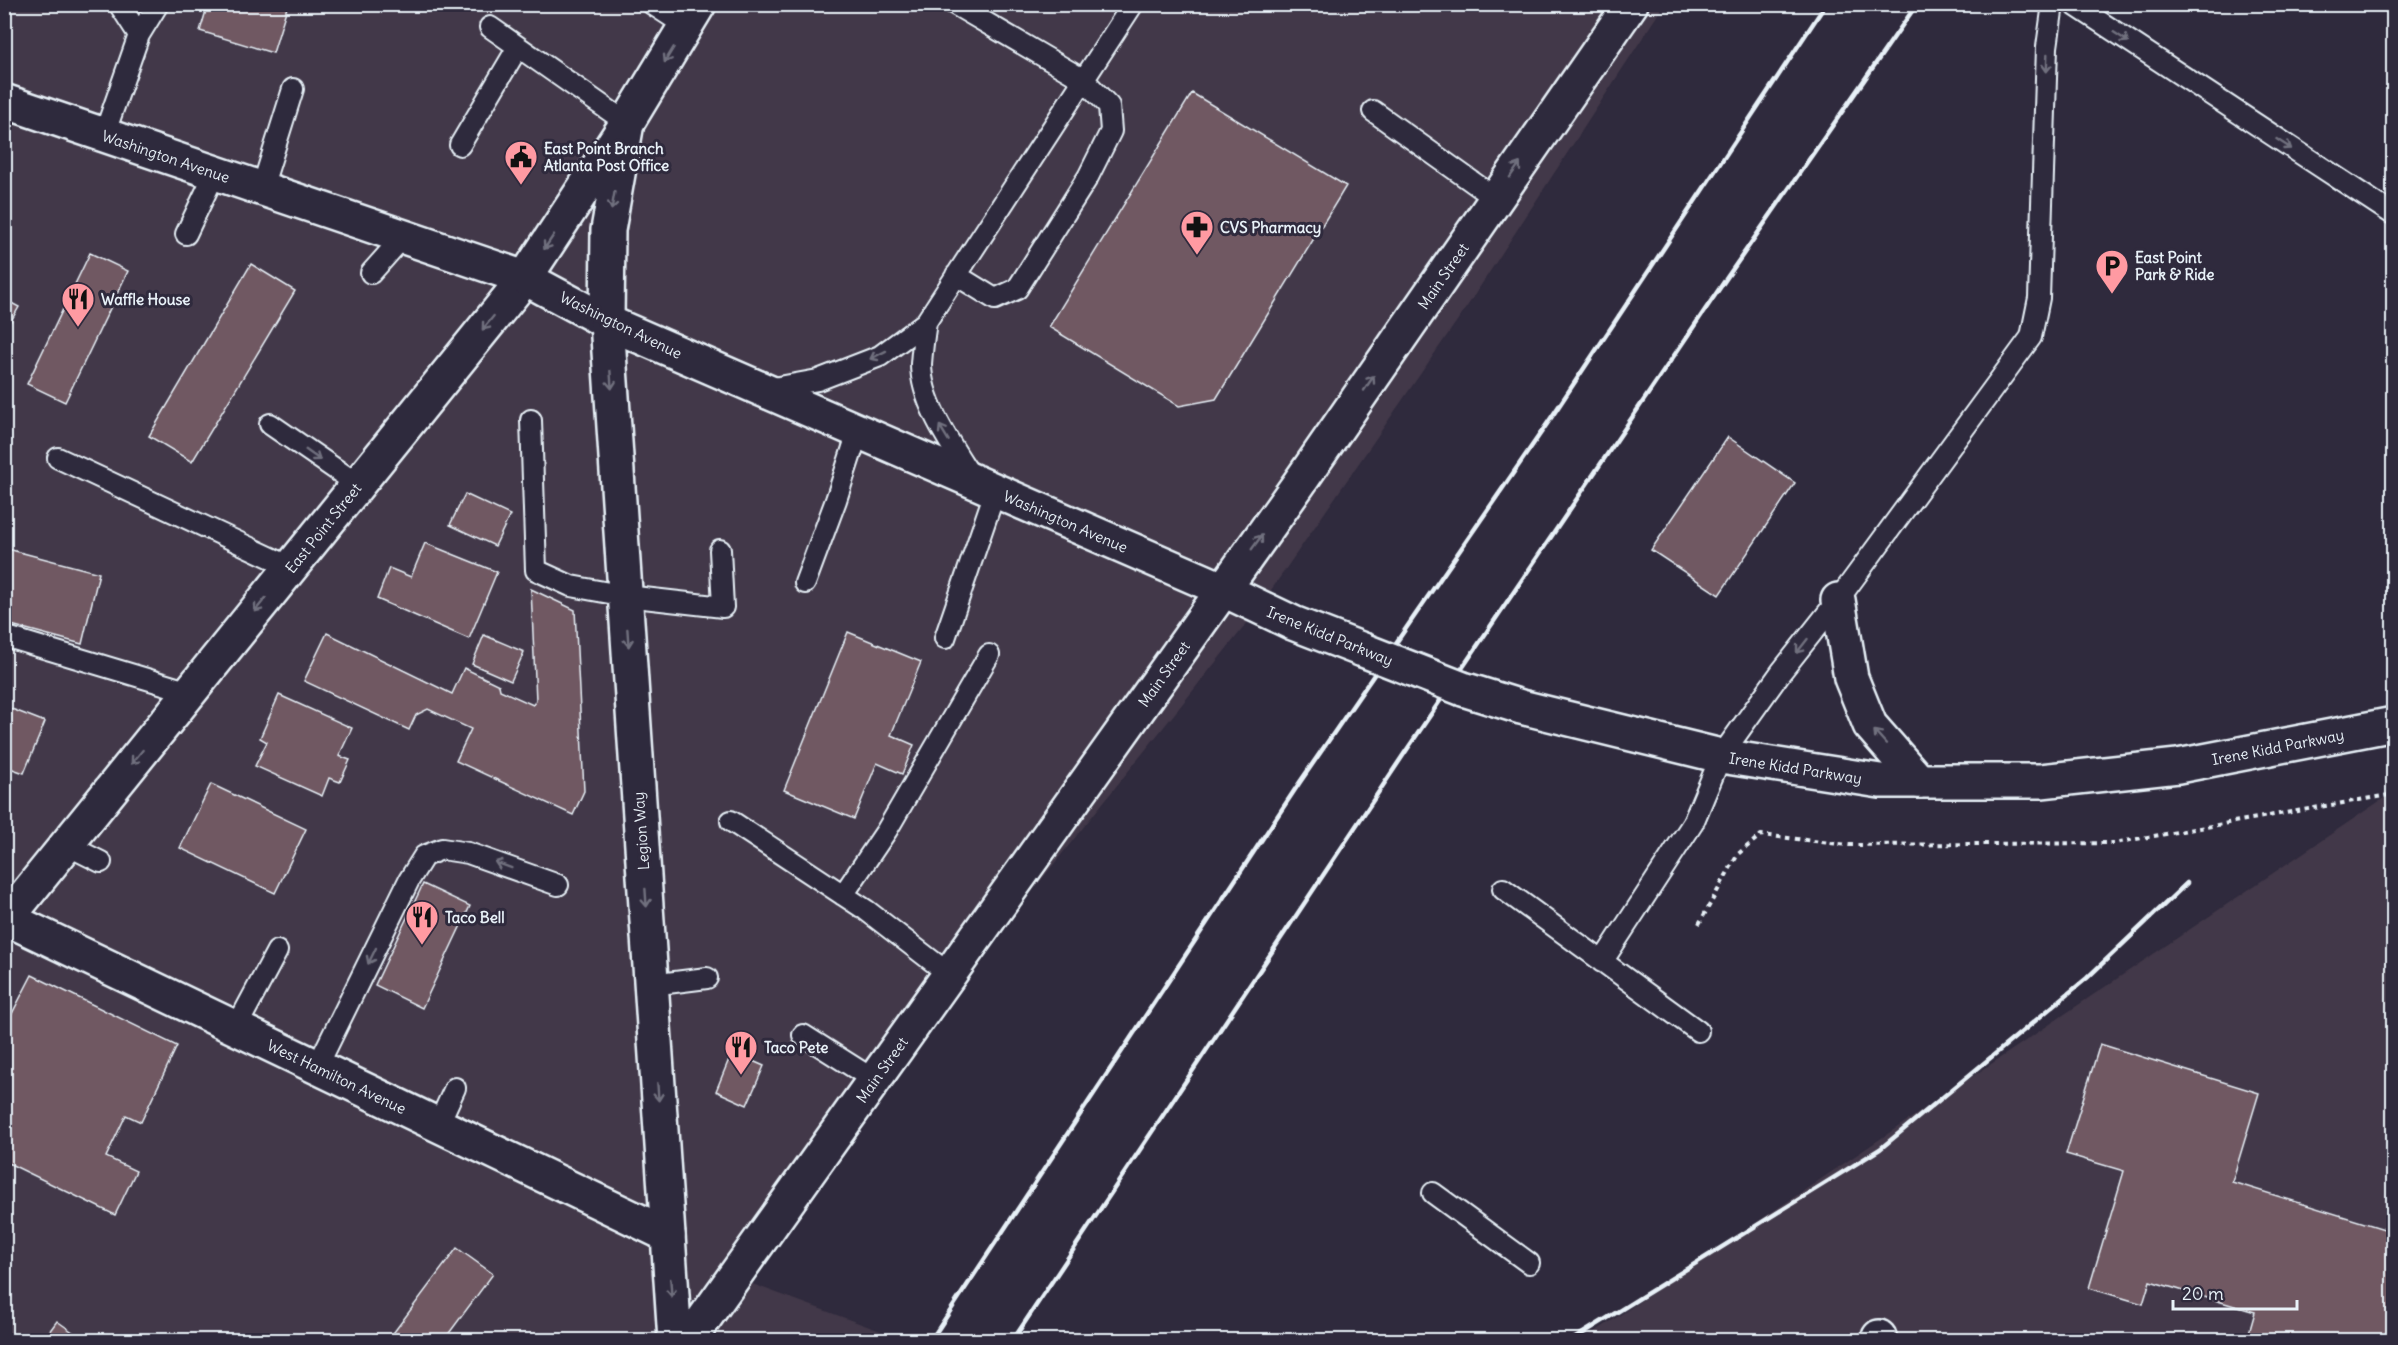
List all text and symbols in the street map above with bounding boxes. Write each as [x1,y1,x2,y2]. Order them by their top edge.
one-way arrow [2113,30,2130,43]
one-way arrow [662,46,674,63]
one-way arrow [2041,52,2052,72]
street label: Washington Avenue [100,126,232,187]
one-way arrow [2276,137,2293,150]
public building icon: East Point Branch Atlanta Post Office [503,139,539,186]
place label: East Point Branch Atlanta Post Office [544,139,669,175]
one-way arrow [1509,162,1521,179]
one-way arrow [607,191,618,210]
pharmacy icon: CVS Pharmacy [1179,209,1215,256]
place label: CVS Pharmacy [1220,218,1321,238]
one-way arrow [543,233,555,249]
street label: Main Street [1413,239,1472,313]
parking icon: East Point Park & Ride [2094,248,2130,295]
place label: East Point Park & Ride [2135,248,2214,284]
restaurant icon: Waffle House [60,281,96,328]
street label: Washington Avenue [557,287,685,363]
place label: Waffle House [101,290,190,309]
one-way arrow [481,315,494,331]
one-way arrow [869,350,887,362]
one-way arrow [606,370,617,390]
one-way arrow [1363,375,1375,391]
one-way arrow [937,424,950,441]
one-way arrow [305,448,321,461]
street label: East Point Street [281,479,365,577]
street label: Washington Avenue [1001,486,1131,556]
one-way arrow [1250,535,1263,551]
one-way arrow [253,597,266,613]
street label: Irene Kidd Parkway [1264,602,1396,670]
one-way arrow [623,627,634,647]
street label: Main Street [1134,637,1193,710]
one-way arrow [1795,638,1808,654]
street label: Irene Kidd Parkway [2210,724,2345,769]
one-way arrow [1873,730,1887,745]
street label: Irene Kidd Parkway [1728,748,1863,788]
one-way arrow [131,749,144,765]
street label: Legion Way [629,791,653,871]
one-way arrow [494,859,513,870]
one-way arrow [640,887,651,907]
restaurant icon: Taco Bell [404,899,440,946]
place label: Taco Bell [445,908,505,927]
one-way arrow [366,947,378,965]
restaurant icon: Taco Pete [723,1029,759,1076]
street label: Main Street [852,1033,911,1106]
street label: West Hamilton Avenue [264,1035,409,1118]
place label: Taco Pete [764,1038,828,1057]
one-way arrow [653,1082,664,1102]
scale bar [2173,1273,2298,1311]
one-way arrow [666,1277,677,1297]
text: 20 m [2182,1282,2224,1305]

